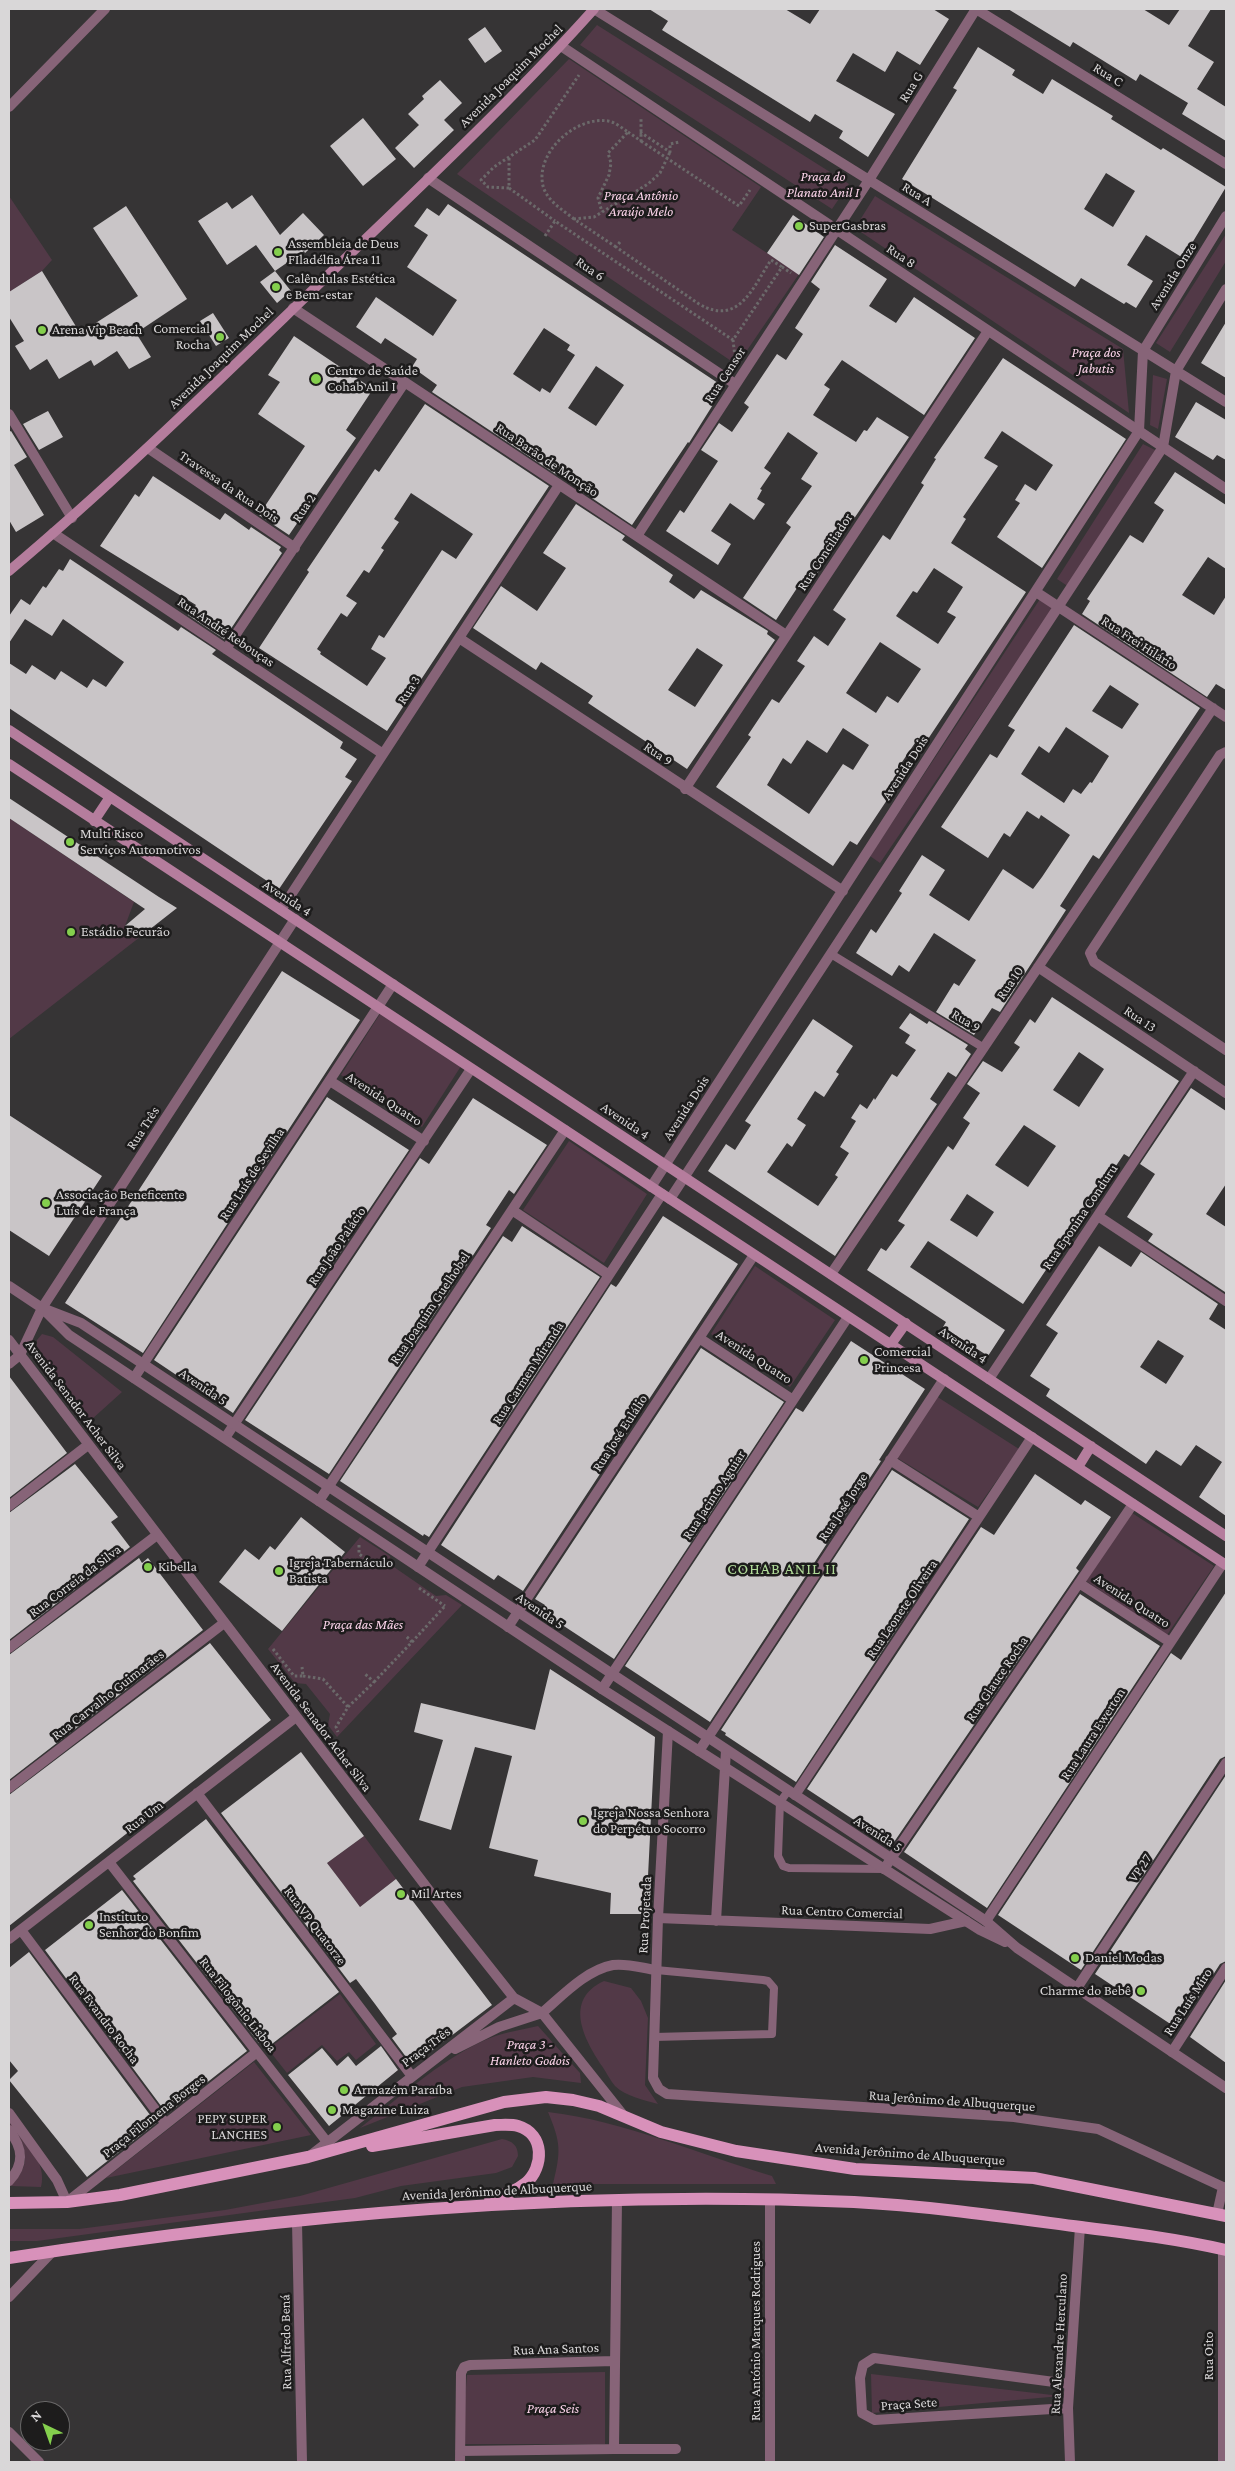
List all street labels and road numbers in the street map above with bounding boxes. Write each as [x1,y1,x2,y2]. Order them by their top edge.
street label: Avenida Joaquim Mochel [456,21,566,131]
street label: Rua C [1090,59,1126,91]
street label: Rua G [895,69,927,105]
street label: Rua A [899,178,935,210]
street label: Avenida Onze [1146,239,1200,313]
street label: Rua 8 [883,240,919,272]
street label: Rua 6 [572,253,608,285]
street label: Avenida Joaquim Mochel [165,304,277,412]
street label: Rua Censor [701,344,749,406]
street label: Rua Barão de Monção [492,419,602,501]
street label: Travessa da Rua Dois [176,447,282,527]
street label: Rua 2 [288,491,320,525]
street label: Rua Conciliador [794,510,856,594]
street label: Rua André Rebouças [174,593,278,671]
street label: Rua Frei Hilário [1098,612,1180,674]
street label: Rua 3 [394,673,424,707]
street label: Avenida Dois [878,733,932,803]
street label: Rua 9 [640,738,676,770]
street label: Avenida 4 [259,876,315,920]
street label: Rua 10 [993,963,1027,1003]
street label: Rua 13 [1121,1002,1159,1036]
street label: Rua 9 [948,1006,984,1036]
street label: Avenida Quatro [343,1068,425,1130]
street label: Avenida Dois [659,1073,713,1143]
street label: Avenida 4 [598,1099,652,1143]
street label: Rua Três [123,1103,163,1153]
street label: Rua Luís de Sevilha [216,1125,288,1223]
street label: Rua Eponina Conduru [1038,1161,1122,1273]
street label: Rua João Palácio [305,1204,369,1288]
street label: Rua Joaquim Guelhobel [386,1249,474,1367]
street label: Rua Carmen Miranda [489,1318,567,1428]
street label: Avenida 4 [936,1323,990,1367]
street label: Avenida Quatro [713,1326,795,1388]
street label: Avenida Senador Acher Silva [22,1337,130,1473]
street label: Avenida 5 [176,1365,230,1409]
street label: Rua José Eulálio [589,1391,651,1475]
street label: Rua Jacinto Aguiar [679,1447,749,1543]
street label: Rua José Jorge [815,1470,871,1544]
street label: Rua Correia da Silva [26,1541,124,1621]
street label: Rua Leonete Oliveira [863,1557,941,1661]
street label: Avenida Quatro [1091,1570,1173,1632]
street label: Avenida 5 [513,1589,567,1633]
street label: Rua Glauce Rocha [962,1633,1032,1725]
street label: Rua Carvalho Guimarães [48,1646,168,1744]
street label: Avenida Senador Acher Silva [267,1659,375,1795]
street label: Rua Laura Ewerton [1057,1685,1129,1783]
street label: Rua Um [121,1797,167,1837]
street label: Avenida 5 [851,1812,905,1856]
street label: VP 27 [1124,1851,1156,1885]
street label: Rua Projetada [635,1876,655,1954]
street label: Rua VP Quatorze [280,1884,350,1968]
street label: Rua Centro Comercial [781,1901,903,1923]
street label: Rua Filogônio Lisboa [196,1954,280,2056]
street label: Rua Luís Miro [1160,1965,1216,2039]
street label: Rua Evandro Rocha [65,1971,143,2067]
street label: Praça Três [398,2023,454,2071]
street label: Praça Filomena Borges [99,2071,209,2161]
street label: Rua Jerônimo de Albuquerque [868,2087,1036,2115]
street label: Avenida Jerônimo de Albuquerque [815,2139,1005,2169]
street label: Avenida Jerônimo de Albuquerque [402,2178,592,2204]
street label: Rua António Marques Rodrigues [748,2241,764,2421]
street label: Rua Alexandre Herculano [1047,2273,1071,2415]
street label: Rua Alfredo Bená [277,2294,295,2390]
street label: Rua Oito [1201,2332,1217,2380]
street label: Rua Ana Santos [513,2339,599,2359]
street label: Praça Sete [880,2394,938,2414]

